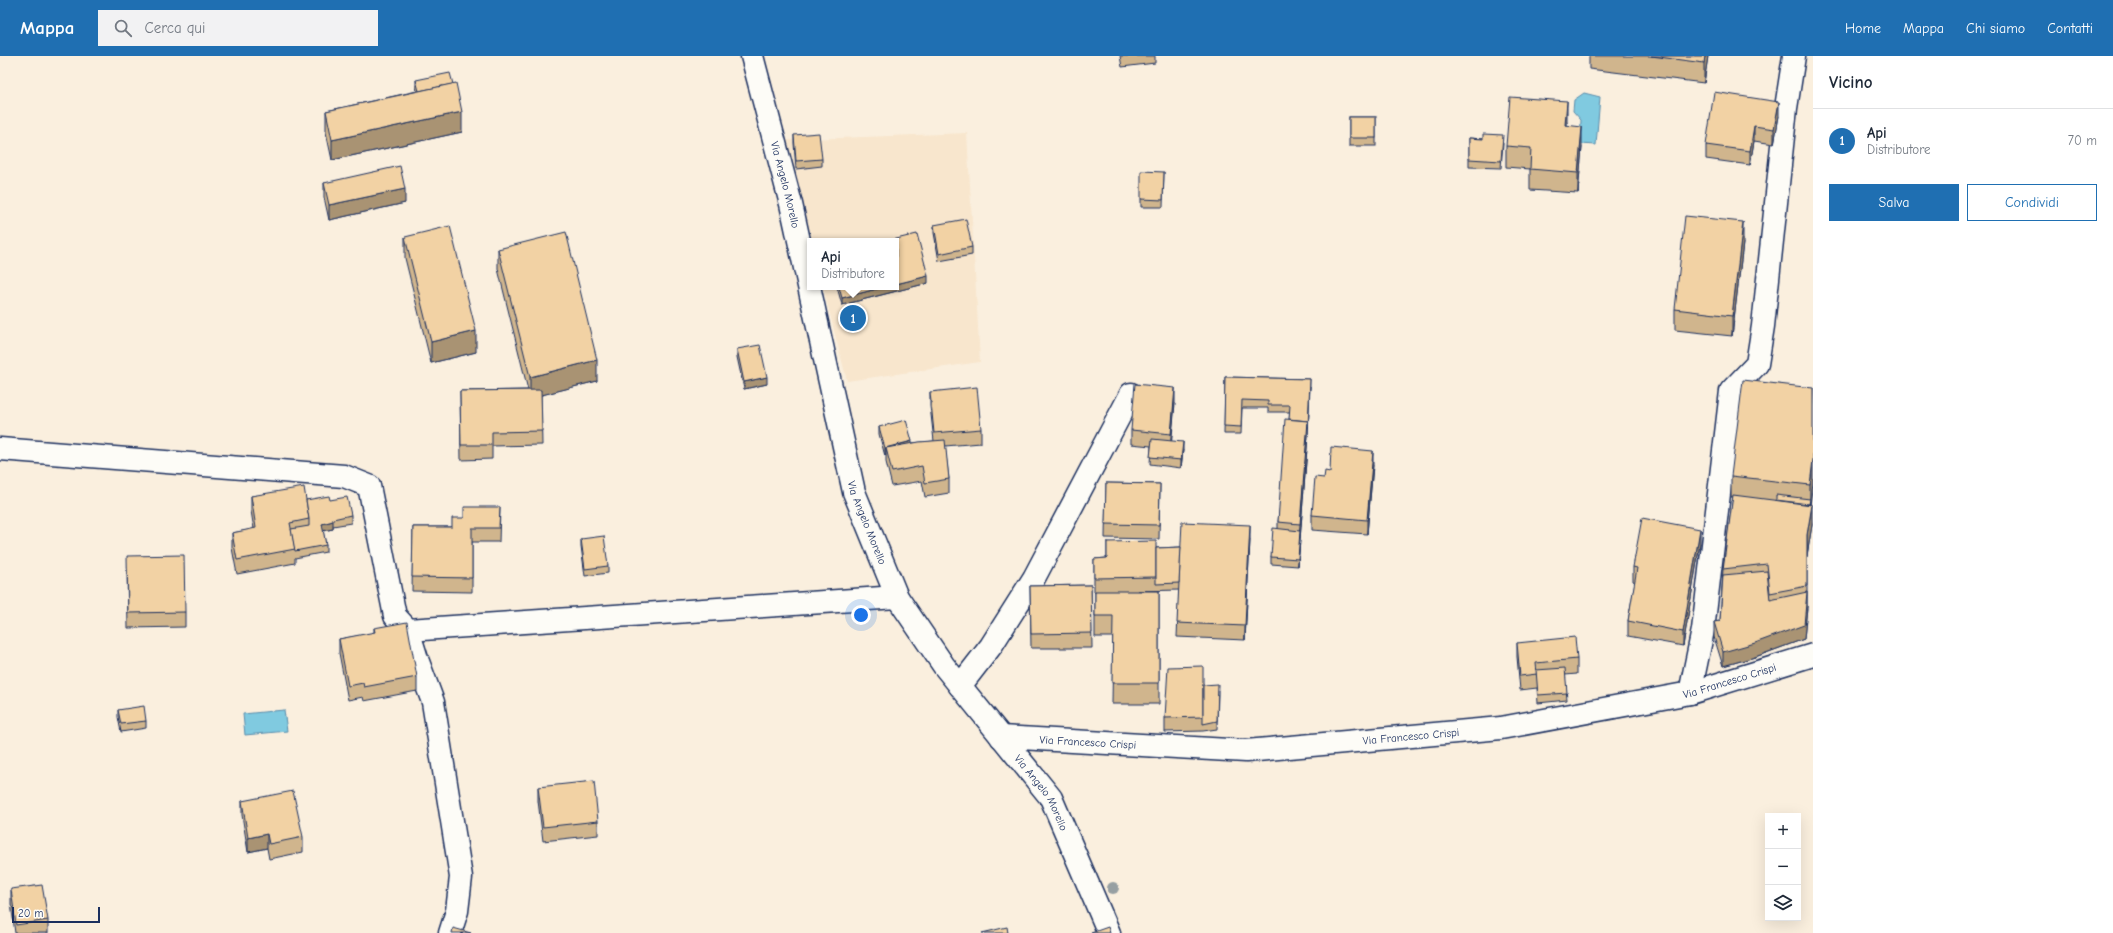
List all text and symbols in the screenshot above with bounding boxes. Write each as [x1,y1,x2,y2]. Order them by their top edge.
search box [98,10,378,46]
text: Mappa [20,17,74,39]
icon: search [112,17,134,39]
text: Cerca qui [144,19,205,37]
text: Home [1845,20,1881,37]
text: Mappa [1903,20,1944,37]
text: Chi siamo [1966,20,2025,37]
text: Contatti [2047,20,2093,37]
text: Vicino [1829,73,1872,92]
text: Api [1867,124,1887,142]
text: 1 [1839,133,1845,148]
text: 70 m [2068,133,2097,148]
street label: Via Angelo Morello [768,140,803,229]
text: Distributore [1867,142,1931,157]
button: Salva [1829,184,1959,221]
button: Condividi [1967,184,2097,221]
popup [807,238,899,290]
text: Api [821,248,841,266]
text: Distributore [821,266,885,281]
pin: 1 [840,303,866,333]
street label: Via Angelo Morello [845,480,890,566]
your location [851,605,871,625]
street label: Via Francesco Crispi [1682,660,1778,701]
street label: Via Francesco Crispi [1362,725,1460,747]
street label: Via Francesco Crispi [1039,733,1137,751]
street label: Via Angelo Morello [1012,752,1071,833]
map controls [1765,813,1801,921]
button: + [1765,813,1801,849]
button: − [1765,849,1801,885]
button: layers [1765,885,1801,921]
scale bar [12,905,100,924]
text: 20 m [18,907,43,920]

